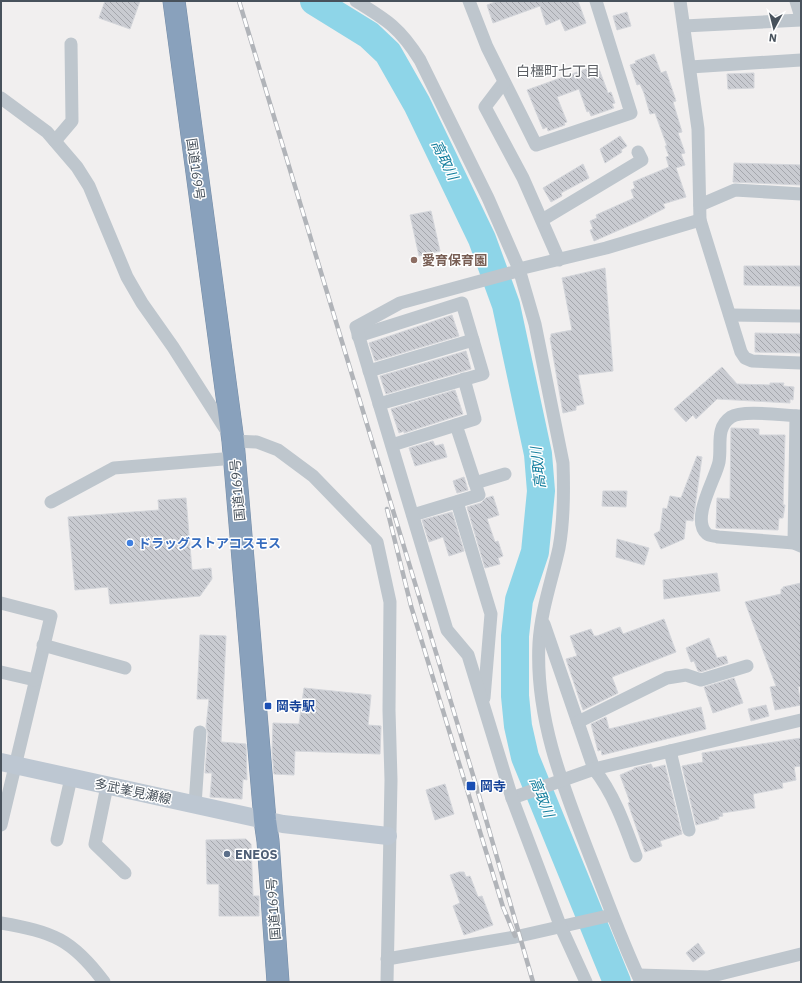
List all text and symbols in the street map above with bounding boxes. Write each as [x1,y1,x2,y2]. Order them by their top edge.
north arrow [754,8,794,48]
text: N [768,30,778,45]
district label: 白橿町七丁目 [516,62,600,80]
street label: 国道169号 [183,137,208,201]
water label: 高取川 [428,137,463,185]
place label: 愛育保育園 [422,252,487,269]
marker: 愛育保育園 [409,255,419,265]
water label: 高取川 [527,444,549,490]
street label: 国道169号 [226,458,249,522]
place label: ドラッグストアコスモス [138,535,281,552]
marker: ドラッグストアコスモス [125,538,135,548]
place label: 岡寺駅 [276,698,315,715]
marker: 岡寺駅 [263,701,273,711]
water label: 高取川 [526,774,559,822]
street label: 多武峯見瀬線 [93,775,173,808]
place label: 岡寺 [480,778,506,795]
marker: 岡寺 [465,780,477,792]
place label: ENEOS [235,846,278,863]
marker: ENEOS [222,849,232,859]
street label: 国道169号 [263,877,284,941]

